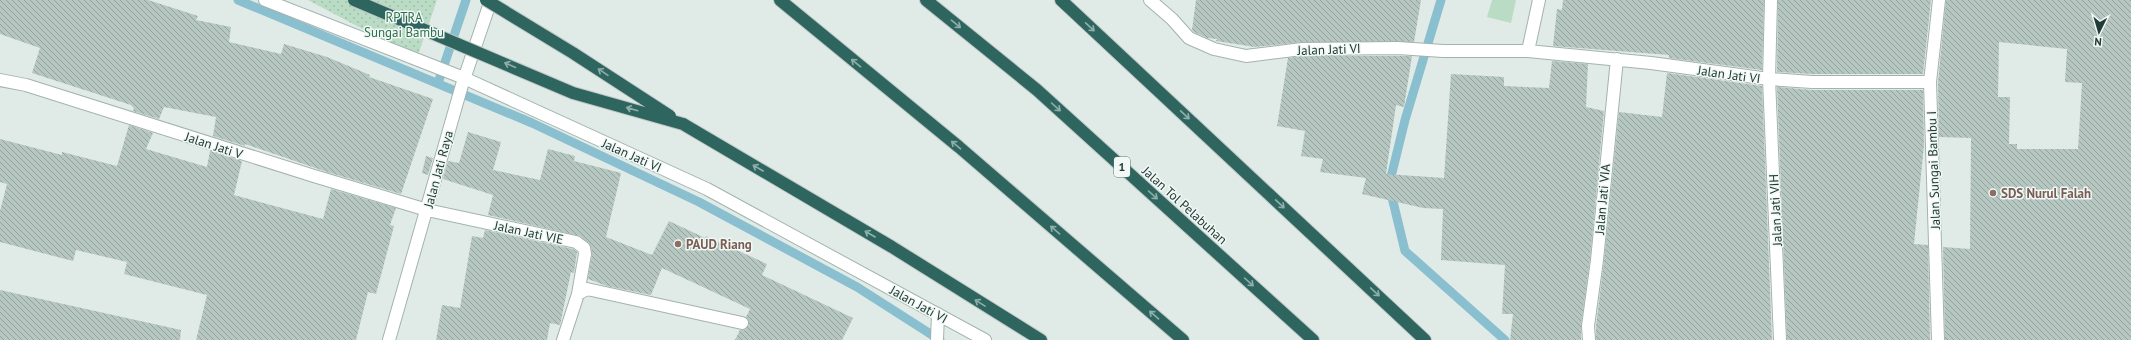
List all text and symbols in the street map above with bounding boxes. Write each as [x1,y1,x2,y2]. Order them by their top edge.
park label: RPTRA Sungai Bambu [364,9,444,41]
north arrow [2079,12,2119,52]
one-way arrow [951,20,962,29]
one-way arrow [1085,22,1095,31]
text: N [2094,35,2102,49]
street label: Jalan Jati VI [1296,40,1361,59]
one-way arrow [850,58,861,67]
one-way arrow [504,61,516,68]
street label: Jalan Jati VI [1695,62,1762,87]
one-way arrow [597,68,608,76]
one-way arrow [1051,103,1062,112]
one-way arrow [625,105,638,112]
one-way arrow [1180,110,1190,120]
street label: Jalan Sungai Bambu I [1923,111,1944,230]
street label: Jalan Jati V [182,128,245,163]
street label: Jalan Jati Raya [420,129,457,211]
street label: Jalan Jati VI [598,134,664,176]
one-way arrow [951,141,962,150]
road number: 1 [1114,157,1130,177]
street label: Jalan Tol Pelabuhan [1138,162,1231,248]
one-way arrow [752,163,764,171]
street label: Jalan Jati VIA [1591,163,1614,236]
street label: Jalan Jati VIH [1765,173,1786,247]
place label: SDS Nurul Falah [2001,185,2091,202]
marker: SDS Nurul Falah [1988,188,1998,198]
one-way arrow [1148,190,1158,199]
one-way arrow [1275,199,1285,209]
street label: Jalan Jati VIE [492,217,565,248]
one-way arrow [1050,225,1060,234]
one-way arrow [864,229,876,237]
place label: PAUD Riang [686,236,752,253]
marker: PAUD Riang [673,239,683,249]
one-way arrow [1244,277,1254,287]
street label: Jalan Jati VI [886,281,951,327]
one-way arrow [1370,288,1380,297]
one-way arrow [975,299,986,307]
one-way arrow [1148,310,1159,319]

